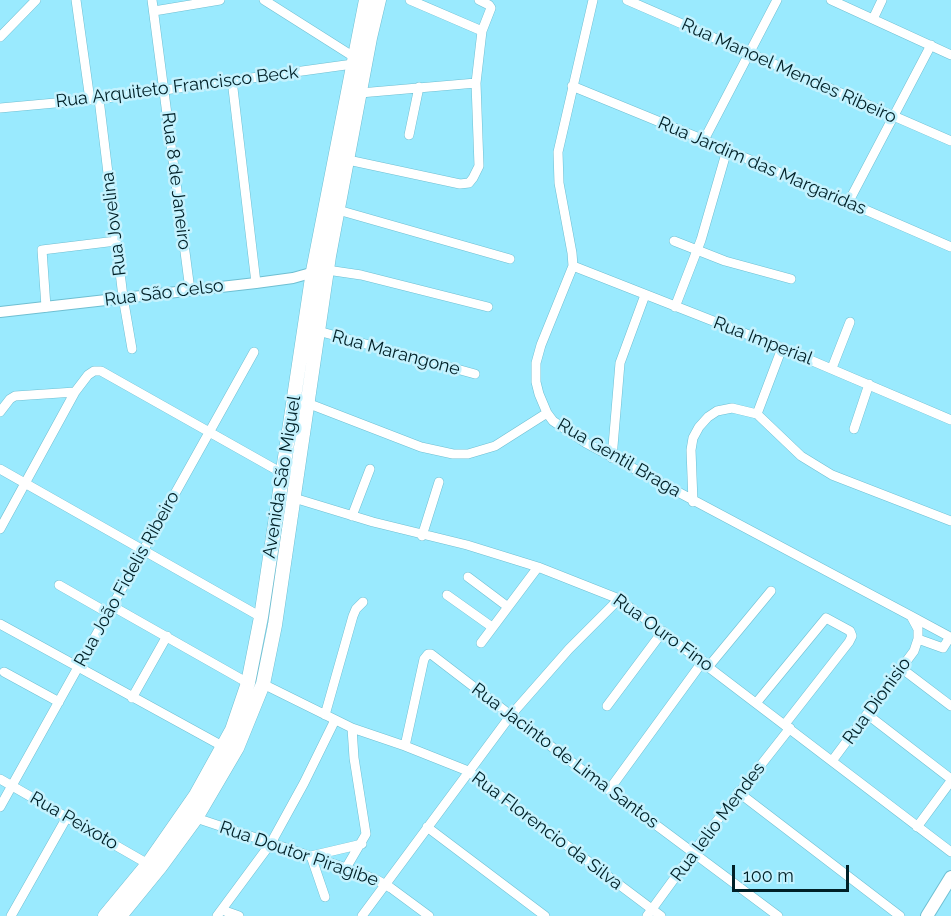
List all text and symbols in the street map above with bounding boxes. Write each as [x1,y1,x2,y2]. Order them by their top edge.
street label: Rua Manoel Mendes Ribeiro [678,14,900,128]
street label: Rua Arquiteto Francisco Beck [54,61,300,113]
street label: Rua 8 de Janeiro [157,111,195,251]
street label: Rua Jardim das Margaridas [655,112,869,220]
street label: Rua Jovelina [97,171,131,277]
street label: Rua São Celso [103,275,225,311]
street label: Rua Imperial [710,312,816,370]
street label: Rua Marangone [330,326,462,380]
street label: Avenida São Miguel [258,394,306,560]
street label: Rua Gentil Braga [553,414,685,502]
street label: Rua João Fidelis Ribeiro [70,487,184,671]
street label: Rua Ouro Fino [609,590,717,676]
street label: Rua Dionisio [838,653,916,749]
street label: Rua Jacinto de Lima Santos [467,679,663,833]
street label: Rua lelio Mendes [666,758,770,886]
street label: Rua Florencio da Silva [467,767,627,895]
street label: Rua Peixoto [26,787,122,855]
street label: Rua Doutor Piragibe [217,817,381,891]
scale bar [735,853,852,891]
text: 100 m [743,865,794,886]

